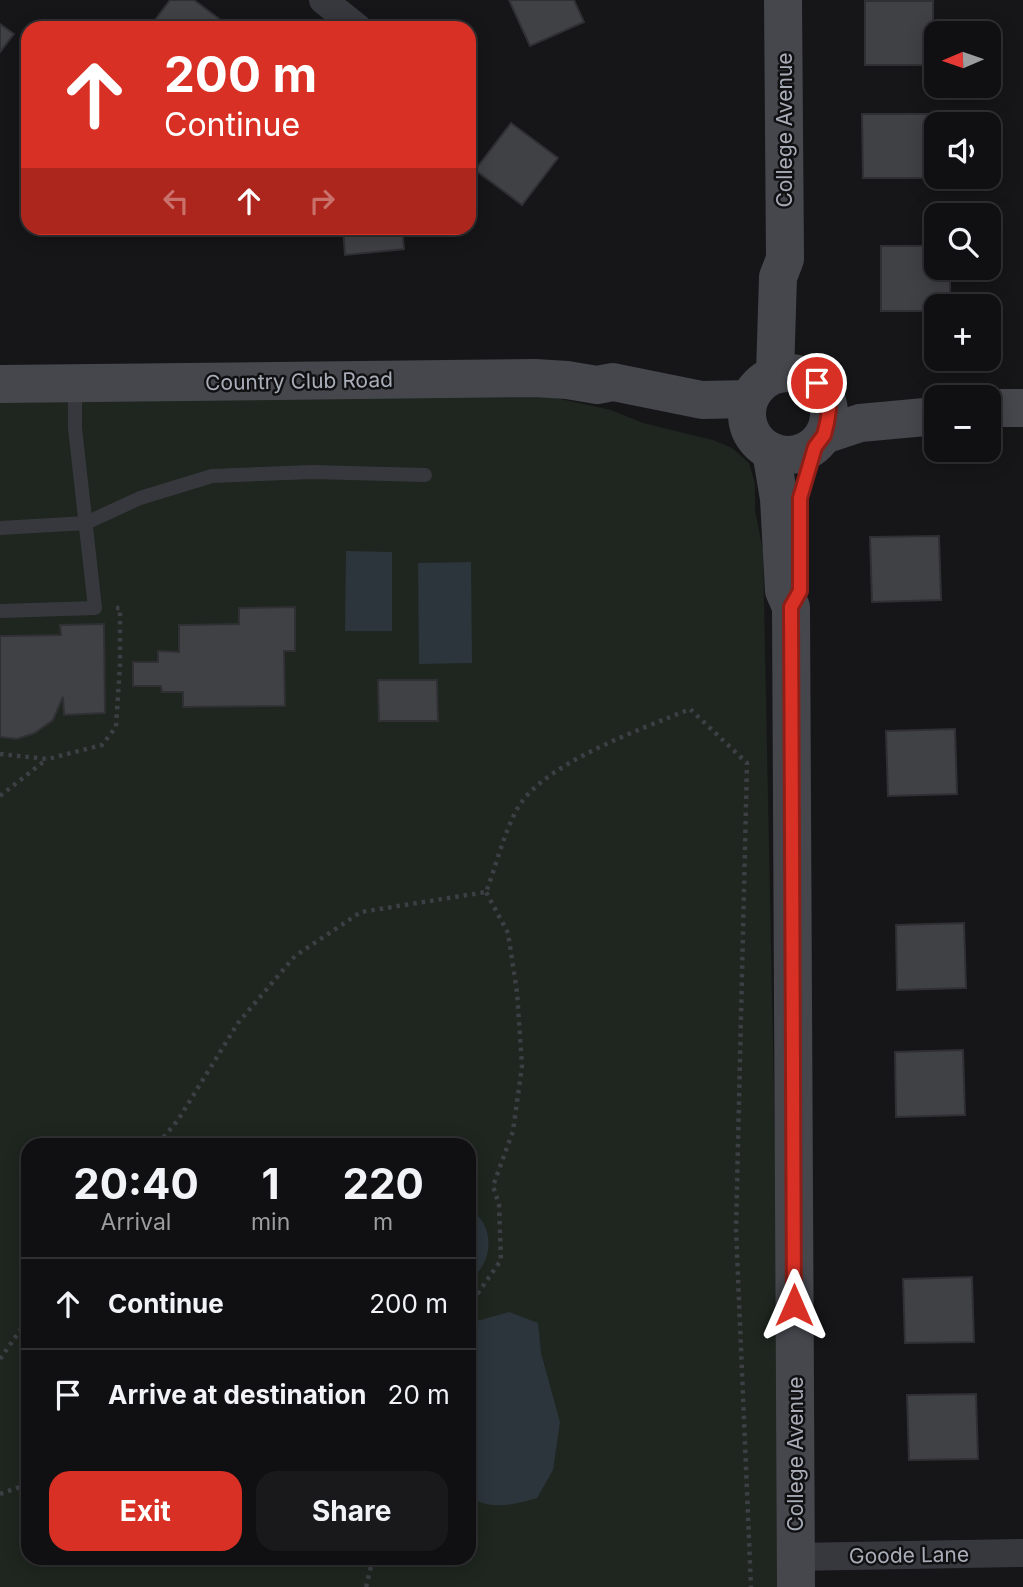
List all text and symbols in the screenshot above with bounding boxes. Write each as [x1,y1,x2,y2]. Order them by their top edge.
north arrow [924,21,1001,98]
map controls [924,21,1001,462]
text: 200 m [164,45,317,104]
icon: ahead [49,49,140,140]
street label: College Avenue [772,52,797,208]
text: Continue [164,105,300,144]
button: sound [924,112,1001,189]
icon: left [157,182,195,220]
icon: ahead [230,182,268,220]
icon: right [303,182,341,220]
button: search [924,203,1001,280]
button: + [924,294,1001,371]
pin [787,353,847,413]
icon: arrive [798,364,836,402]
street label: Country Club Road [205,367,393,395]
button: − [924,385,1001,462]
text: 20:40 [73,1158,199,1209]
text: 1 [262,1158,280,1209]
text: 220 [343,1158,424,1209]
text: Arrival [101,1208,171,1236]
text: min [251,1208,290,1236]
text: m [373,1208,393,1236]
position arrow [757,1268,831,1342]
icon: ahead [49,1285,87,1323]
text: Continue [108,1288,224,1319]
text: 200 m [369,1288,448,1319]
icon: arrive [49,1376,87,1414]
street label: College Avenue [783,1376,808,1532]
text: Arrive at destination [108,1379,367,1410]
text: 20 m [388,1379,450,1410]
button: Exit [49,1471,242,1551]
button: Share [256,1471,448,1551]
street label: Goode Lane [849,1541,969,1569]

